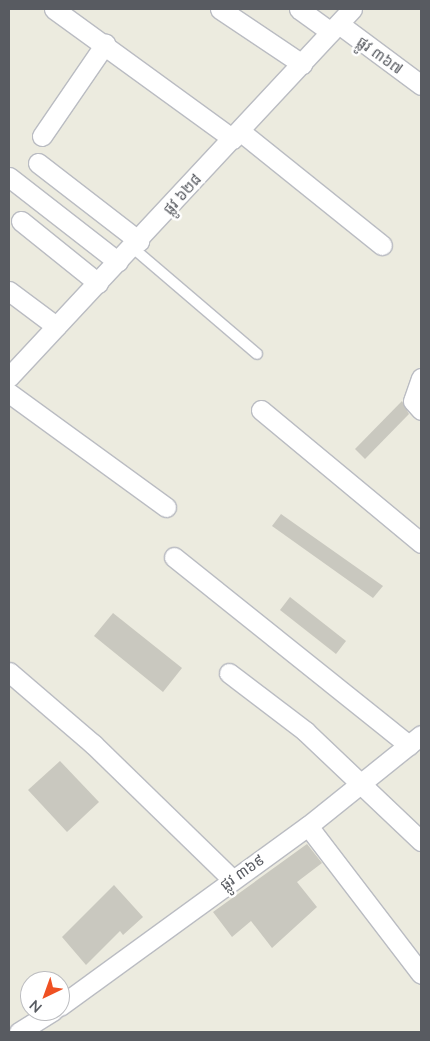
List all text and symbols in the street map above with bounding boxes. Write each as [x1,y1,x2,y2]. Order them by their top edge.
street label: ផ្លូវ ៣៦៧ [354,32,406,78]
street label: ផ្លូវ ៦២៨ [159,170,205,218]
street label: ផ្លូវ ៣៦៩ [216,850,268,894]
north arrow [20,971,70,1021]
text: N [26,997,45,1017]

